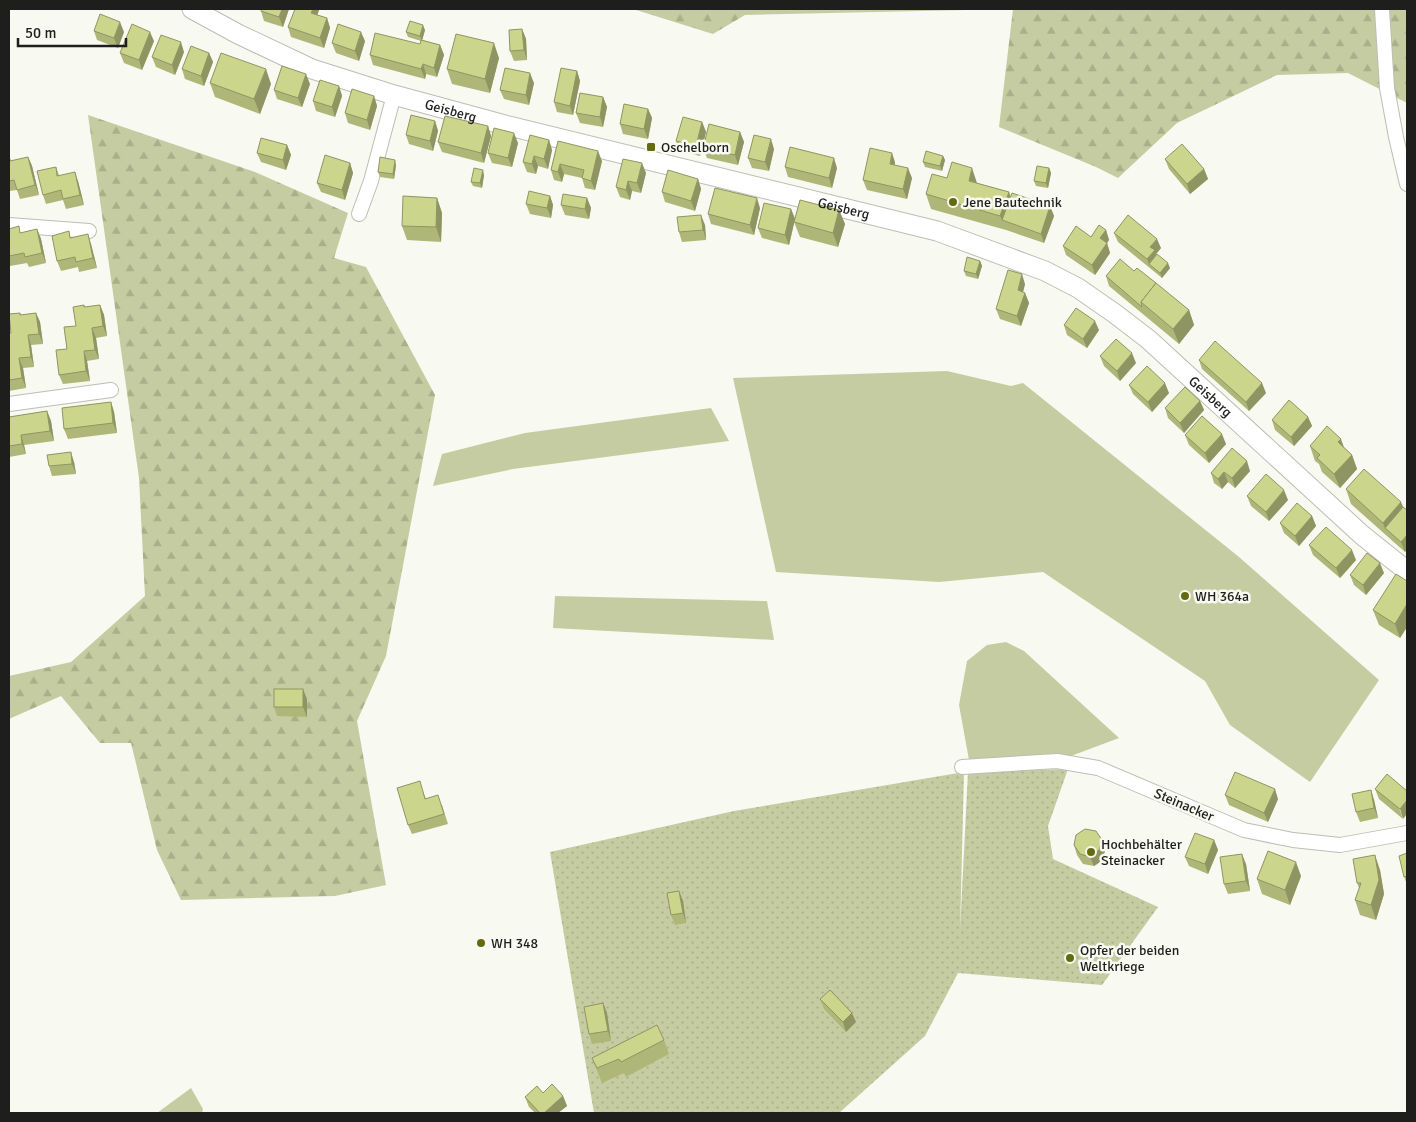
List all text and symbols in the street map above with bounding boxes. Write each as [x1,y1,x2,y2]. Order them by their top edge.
scale bar [18,15,125,47]
text: 50 m [25,24,56,42]
street label: Geisberg [423,95,478,125]
place label: Oschelborn [661,139,729,156]
marker: Oschelborn [645,141,657,153]
street label: Geisberg [816,194,871,223]
place label: Jene Bautechnik [963,194,1062,211]
marker: Jene Bautechnik [947,196,959,208]
street label: Geisberg [1186,372,1236,421]
place label: WH 364a [1195,588,1249,605]
marker: WH 364a [1179,590,1191,602]
street label: Steinacker [1151,785,1217,826]
place label: Hochbehälter Steinacker [1101,836,1183,869]
marker: Hochbehälter Steinacker [1085,846,1097,858]
place label: WH 348 [491,935,538,952]
marker: WH 348 [475,937,487,949]
place label: Opfer der beiden Weltkriege [1080,942,1179,975]
marker: Opfer der beiden Weltkriege [1064,952,1076,964]

